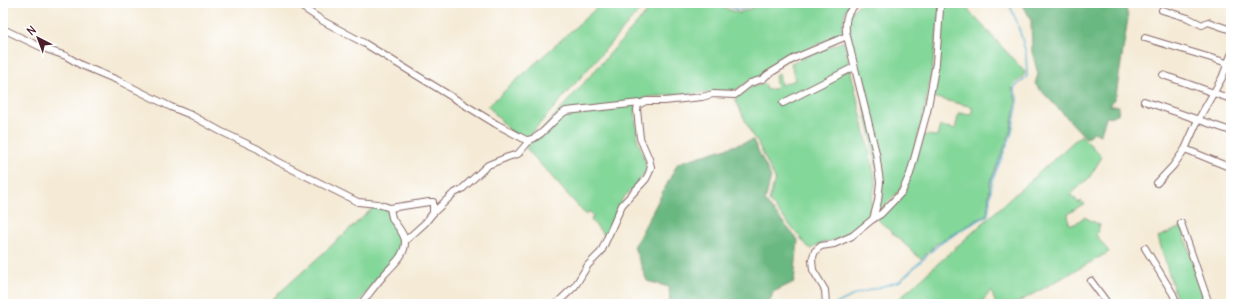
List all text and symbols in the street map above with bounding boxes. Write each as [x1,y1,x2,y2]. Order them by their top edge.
north arrow [18,18,58,58]
text: N [24,23,39,38]

